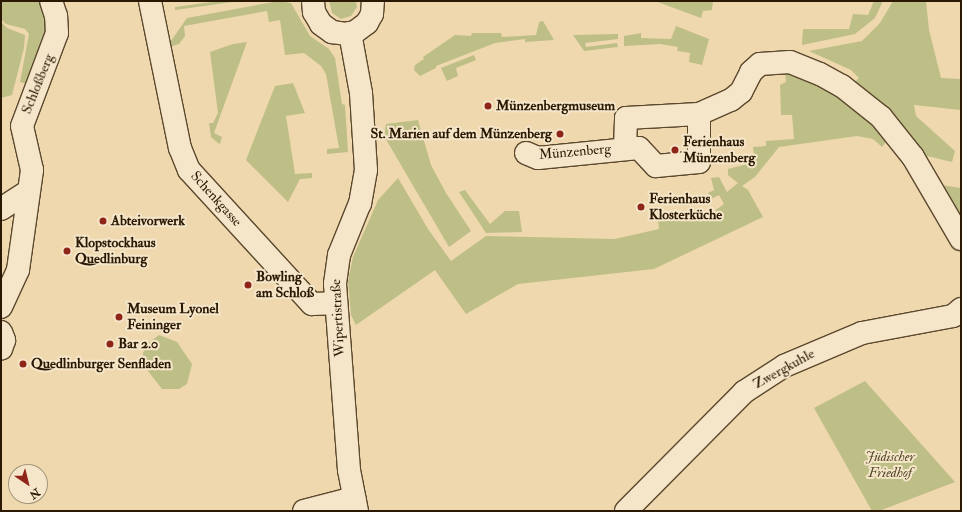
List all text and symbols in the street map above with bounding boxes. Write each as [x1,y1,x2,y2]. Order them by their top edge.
street label: Schloßberg [18,51,58,117]
place label: Münzenbergmuseum [496,98,615,114]
marker: Münzenbergmuseum [483,101,493,111]
place label: St. Marien auf dem Münzenberg [371,126,552,142]
marker: St. Marien auf dem Münzenberg [555,129,565,139]
place label: Ferienhaus Münzenberg [683,134,755,166]
street label: Münzenberg [538,140,612,164]
marker: Ferienhaus Münzenberg [670,145,680,155]
street label: Schenkgasse [187,168,245,230]
place label: Ferienhaus Klosterküche [649,191,722,224]
marker: Ferienhaus Klosterküche [636,202,646,212]
place label: Abteivorwerk [111,213,185,229]
marker: Abteivorwerk [98,216,108,226]
place label: Klopstockhaus Quedlinburg [75,235,156,268]
marker: Klopstockhaus Quedlinburg [62,246,72,256]
place label: Bowling am Schloß [256,269,314,302]
street label: Wipertistraße [328,279,348,357]
marker: Bowling am Schloß [243,280,253,290]
place label: Museum Lyonel Feininger [127,301,219,334]
marker: Museum Lyonel Feininger [114,312,124,322]
place label: Bar 2.0 [118,336,158,352]
marker: Bar 2.0 [105,339,115,349]
street label: Zwergkuhle [750,345,818,393]
place label: Quedlinburger Senfladen [31,356,171,372]
marker: Quedlinburger Senfladen [18,359,28,369]
park label: Jüdischer Friedhof [865,449,915,482]
north arrow [8,464,48,504]
text: N [27,485,42,502]

